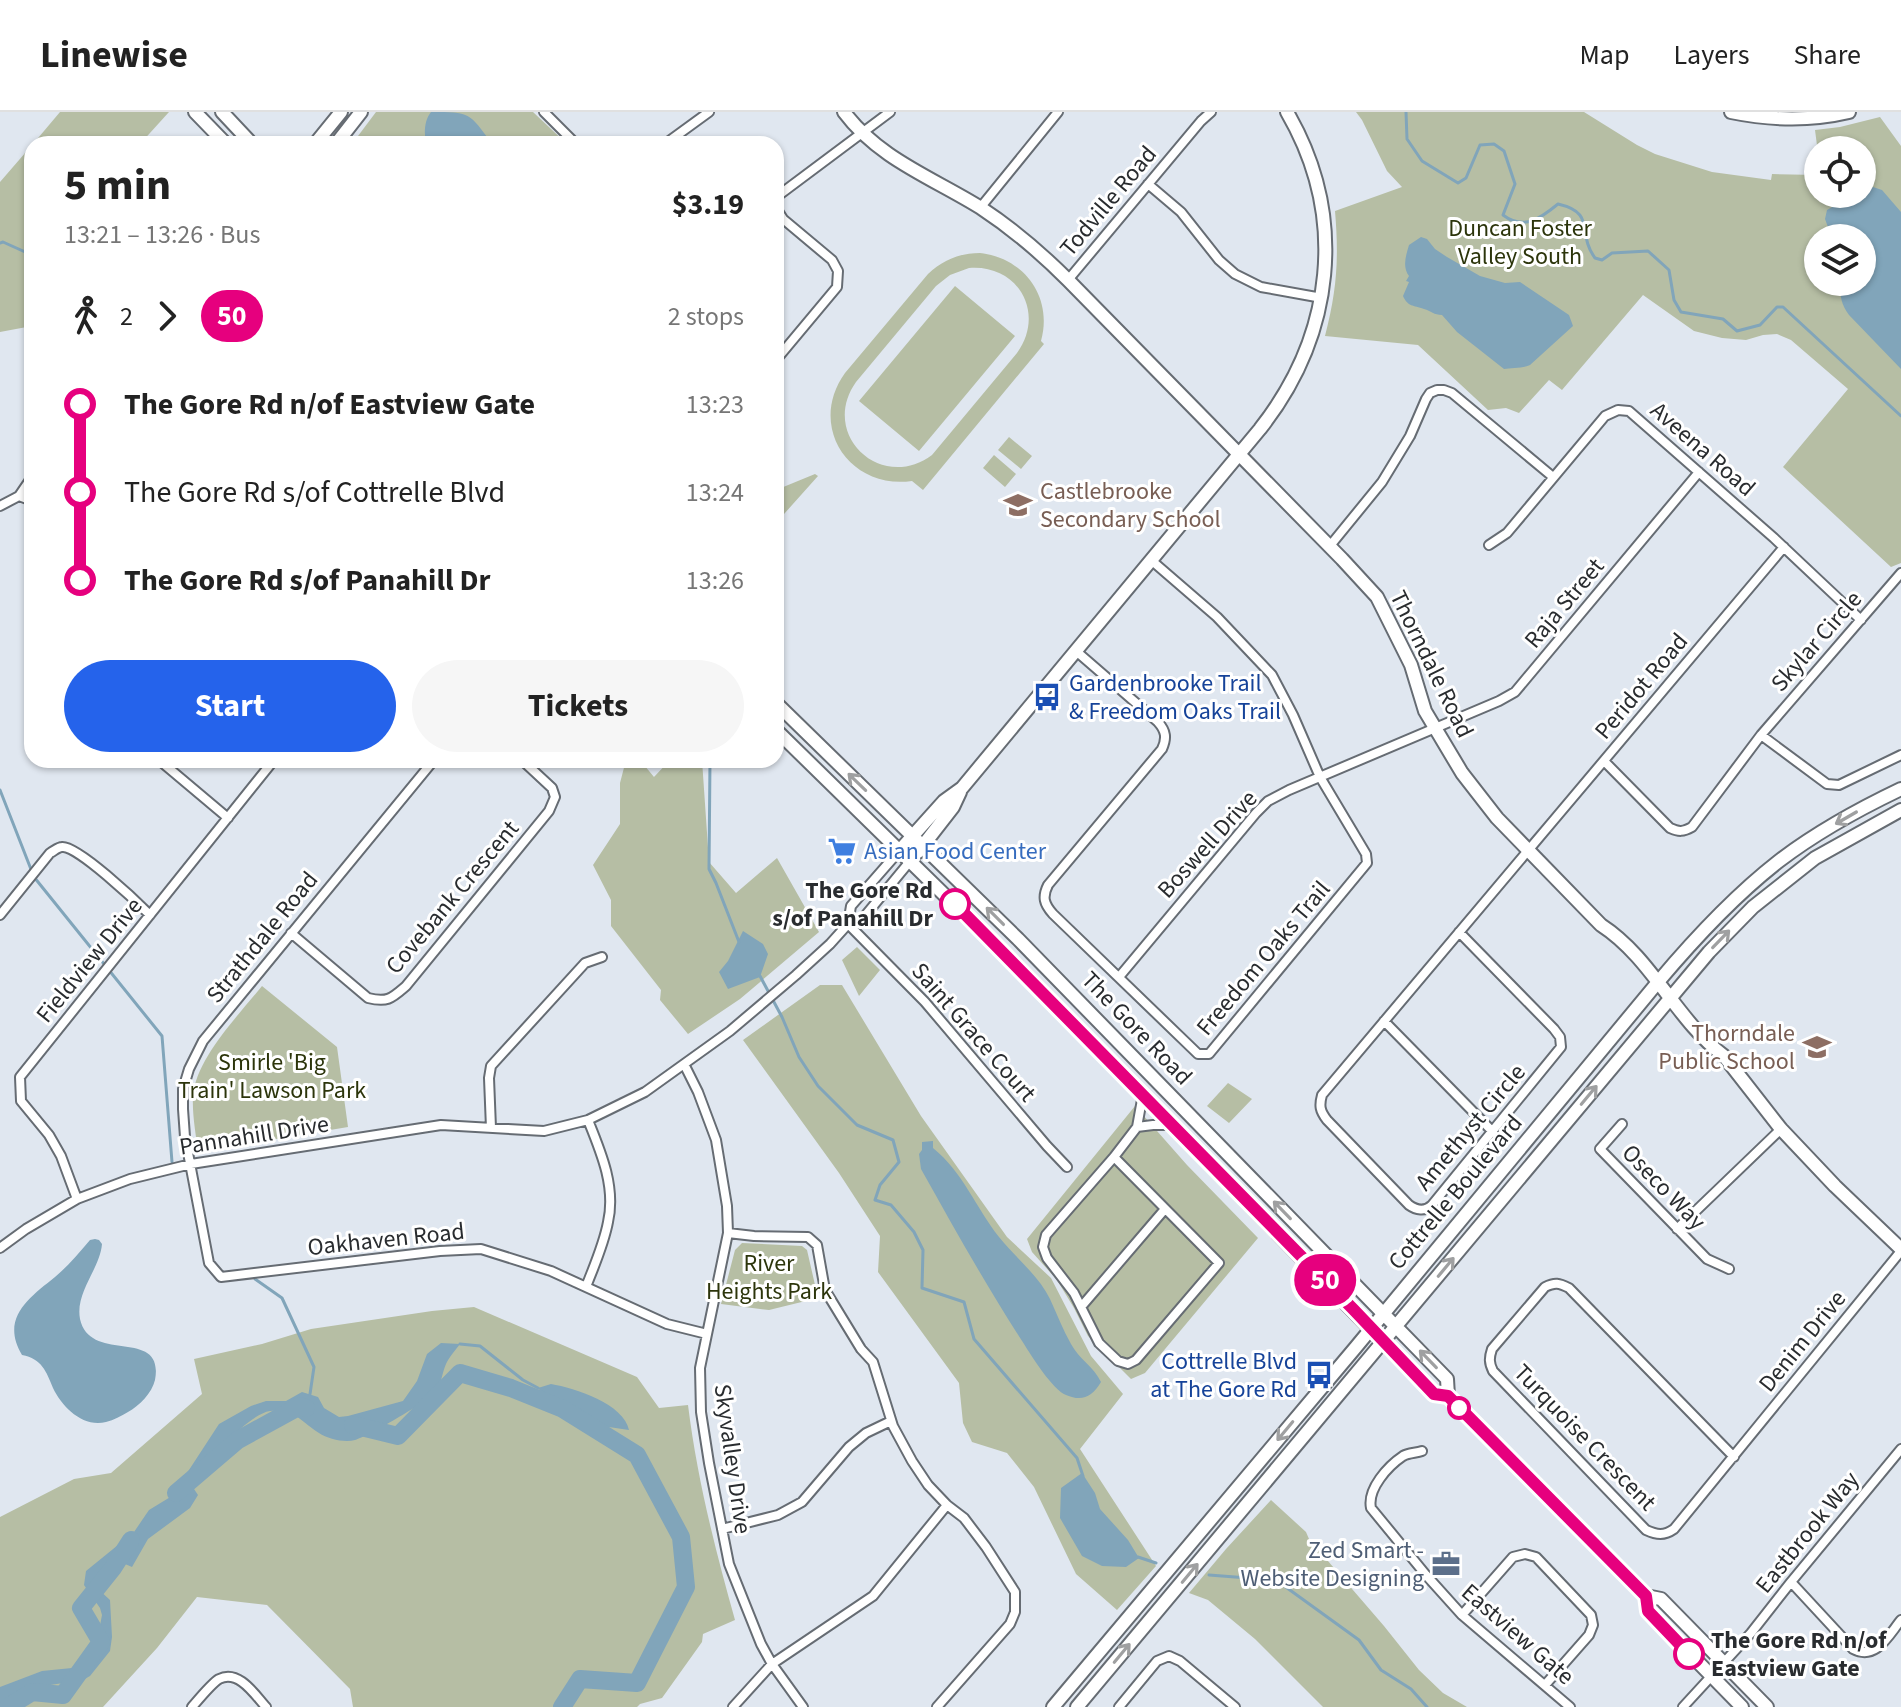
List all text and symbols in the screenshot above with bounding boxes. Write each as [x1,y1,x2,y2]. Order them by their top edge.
text: Linewise [40,28,188,82]
text: Map [1579,35,1629,75]
text: Layers [1673,35,1749,75]
text: Share [1793,35,1861,75]
map controls [1804,136,1876,296]
button: locate [1804,136,1876,208]
street label: Todville Road [1052,138,1165,264]
text: 5 min [64,154,171,217]
text: $3.19 [672,183,744,226]
park label: Duncan Foster Valley South [1448,211,1593,274]
text: 13:21 – 13:26 · Bus [64,216,260,253]
button: layers [1804,224,1876,296]
icon: walk [64,294,108,338]
icon: forward [145,294,189,338]
text: 50 [217,296,247,336]
text: 2 [120,298,133,335]
text: 2 stops [668,298,744,335]
text: The Gore Rd n/of Eastview Gate [124,383,535,426]
text: 13:23 [686,386,744,423]
street label: Aveena Road [1642,394,1763,505]
text: The Gore Rd s/of Cottrelle Blvd [124,471,505,514]
text: 13:24 [686,474,744,511]
place label: Castlebrooke Secondary School [1040,474,1221,537]
school or university icon: Castlebrooke Secondary School [1003,490,1033,520]
street label: Raja Street [1516,550,1613,656]
text: The Gore Rd s/of Panahill Dr [124,559,491,602]
text: 13:26 [686,562,744,599]
street label: Skylar Circle [1763,583,1870,700]
street label: Thorndale Road [1381,585,1482,744]
street label: Peridot Road [1586,625,1696,747]
button: Start [64,660,396,752]
button: Tickets [412,660,744,752]
place label: Gardenbrooke Trail & Freedom Oaks Trail [1069,666,1281,729]
bus stop icon: Gardenbrooke Trail & Freedom Oaks Trail [1032,682,1062,712]
one-way arrow [848,773,867,792]
street label: Boswell Drive [1149,782,1266,906]
one-way arrow [1835,810,1858,826]
street label: Covebank Crescent [377,813,527,982]
place label: Asian Food Center [864,834,1047,869]
supermarket icon: Asian Food Center [827,836,857,866]
street label: Strathdale Road [198,864,327,1011]
place label: The Gore Rd s/of Panahill Dr [772,873,933,936]
street label: Freedom Oaks Trail [1188,873,1339,1043]
marker: The Gore Rd s/of Panahill Dr [940,889,970,919]
street label: Fieldview Drive [28,890,151,1031]
one-way arrow [986,907,1005,926]
one-way arrow [1712,929,1730,949]
street label: Saint Grace Court [903,955,1044,1110]
street label: The Gore Road [1073,963,1200,1093]
place label: Thorndale Public School [1658,1016,1795,1079]
school or university icon: Thorndale Public School [1802,1032,1832,1062]
park label: Smirle 'Big Train' Lawson Park [178,1045,366,1108]
street label: Amethyst Circle [1407,1056,1534,1198]
one-way arrow [1580,1086,1598,1106]
street label: Pannahill Drive [177,1106,331,1165]
street label: Cottrelle Boulevard [1380,1107,1531,1278]
street label: Oseco Way [1614,1136,1714,1238]
one-way arrow [1273,1201,1292,1220]
street label: Oakhaven Road [306,1214,466,1265]
park label: River Heights Park [706,1246,832,1309]
line badge: 50 [1289,1254,1361,1306]
one-way arrow [1437,1257,1455,1278]
text: 50 [1310,1260,1340,1300]
street label: Denim Drive [1750,1283,1855,1400]
place label: Cottrelle Blvd at The Gore Rd [1150,1344,1297,1407]
one-way arrow [1418,1349,1437,1369]
street label: Turquoise Crescent [1505,1356,1664,1519]
bus stop icon: Cottrelle Blvd at The Gore Rd [1304,1360,1334,1390]
street label: Skyvalley Drive [705,1382,760,1536]
unlabelled marker [1448,1397,1470,1419]
one-way arrow [1276,1420,1294,1440]
street label: Eastbrook Way [1747,1464,1868,1601]
place label: Zed Smart - Website Designing [1241,1533,1424,1596]
office icon: Zed Smart - Website Designing [1431,1549,1461,1579]
one-way arrow [1181,1563,1199,1584]
street label: Eastview Gate [1453,1575,1582,1693]
place label: The Gore Rd n/of Eastview Gate [1711,1623,1887,1686]
marker: The Gore Rd n/of Eastview Gate [1674,1639,1704,1669]
one-way arrow [1113,1643,1131,1664]

